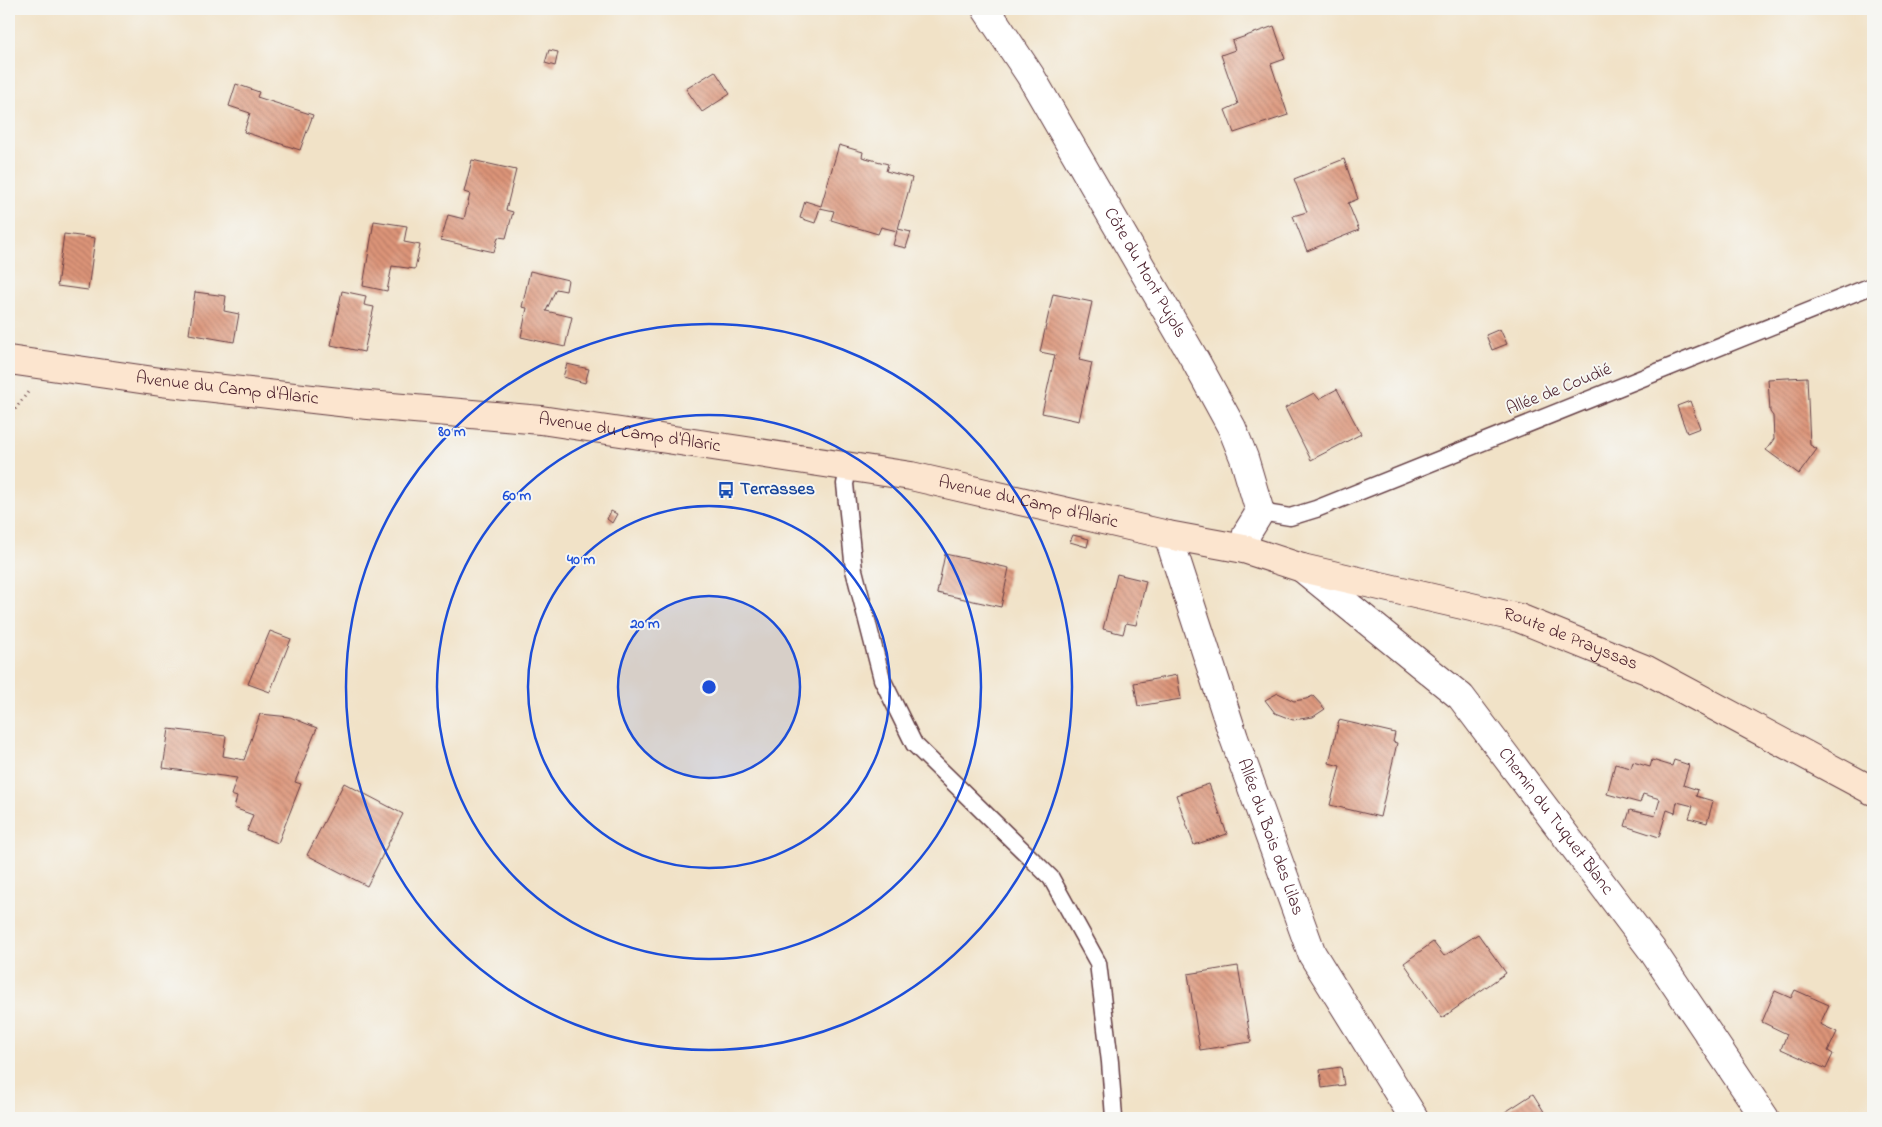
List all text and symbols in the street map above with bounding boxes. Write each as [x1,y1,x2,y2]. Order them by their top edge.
street label: Côte du Mont Pujols [1097,203,1193,343]
street label: Allée de Coudié [1503,357,1616,423]
street label: Avenue du Camp d'Alaric [134,365,320,413]
street label: Avenue du Camp d'Alaric [537,407,722,460]
text: 80 m [437,421,466,443]
street label: Avenue du Camp d'Alaric [936,470,1121,536]
place label: Terrasses [740,477,815,503]
bus stop icon: Terrasses [716,480,736,500]
text: 60 m [502,485,532,507]
text: 40 m [566,549,595,571]
street label: Route de Prayssas [1501,602,1642,678]
text: 20 m [629,613,660,635]
centre of rings [700,678,718,696]
street label: Chemin du Tuquet Blanc [1491,743,1619,901]
street label: Allée du Bois des Lilas [1230,755,1310,919]

